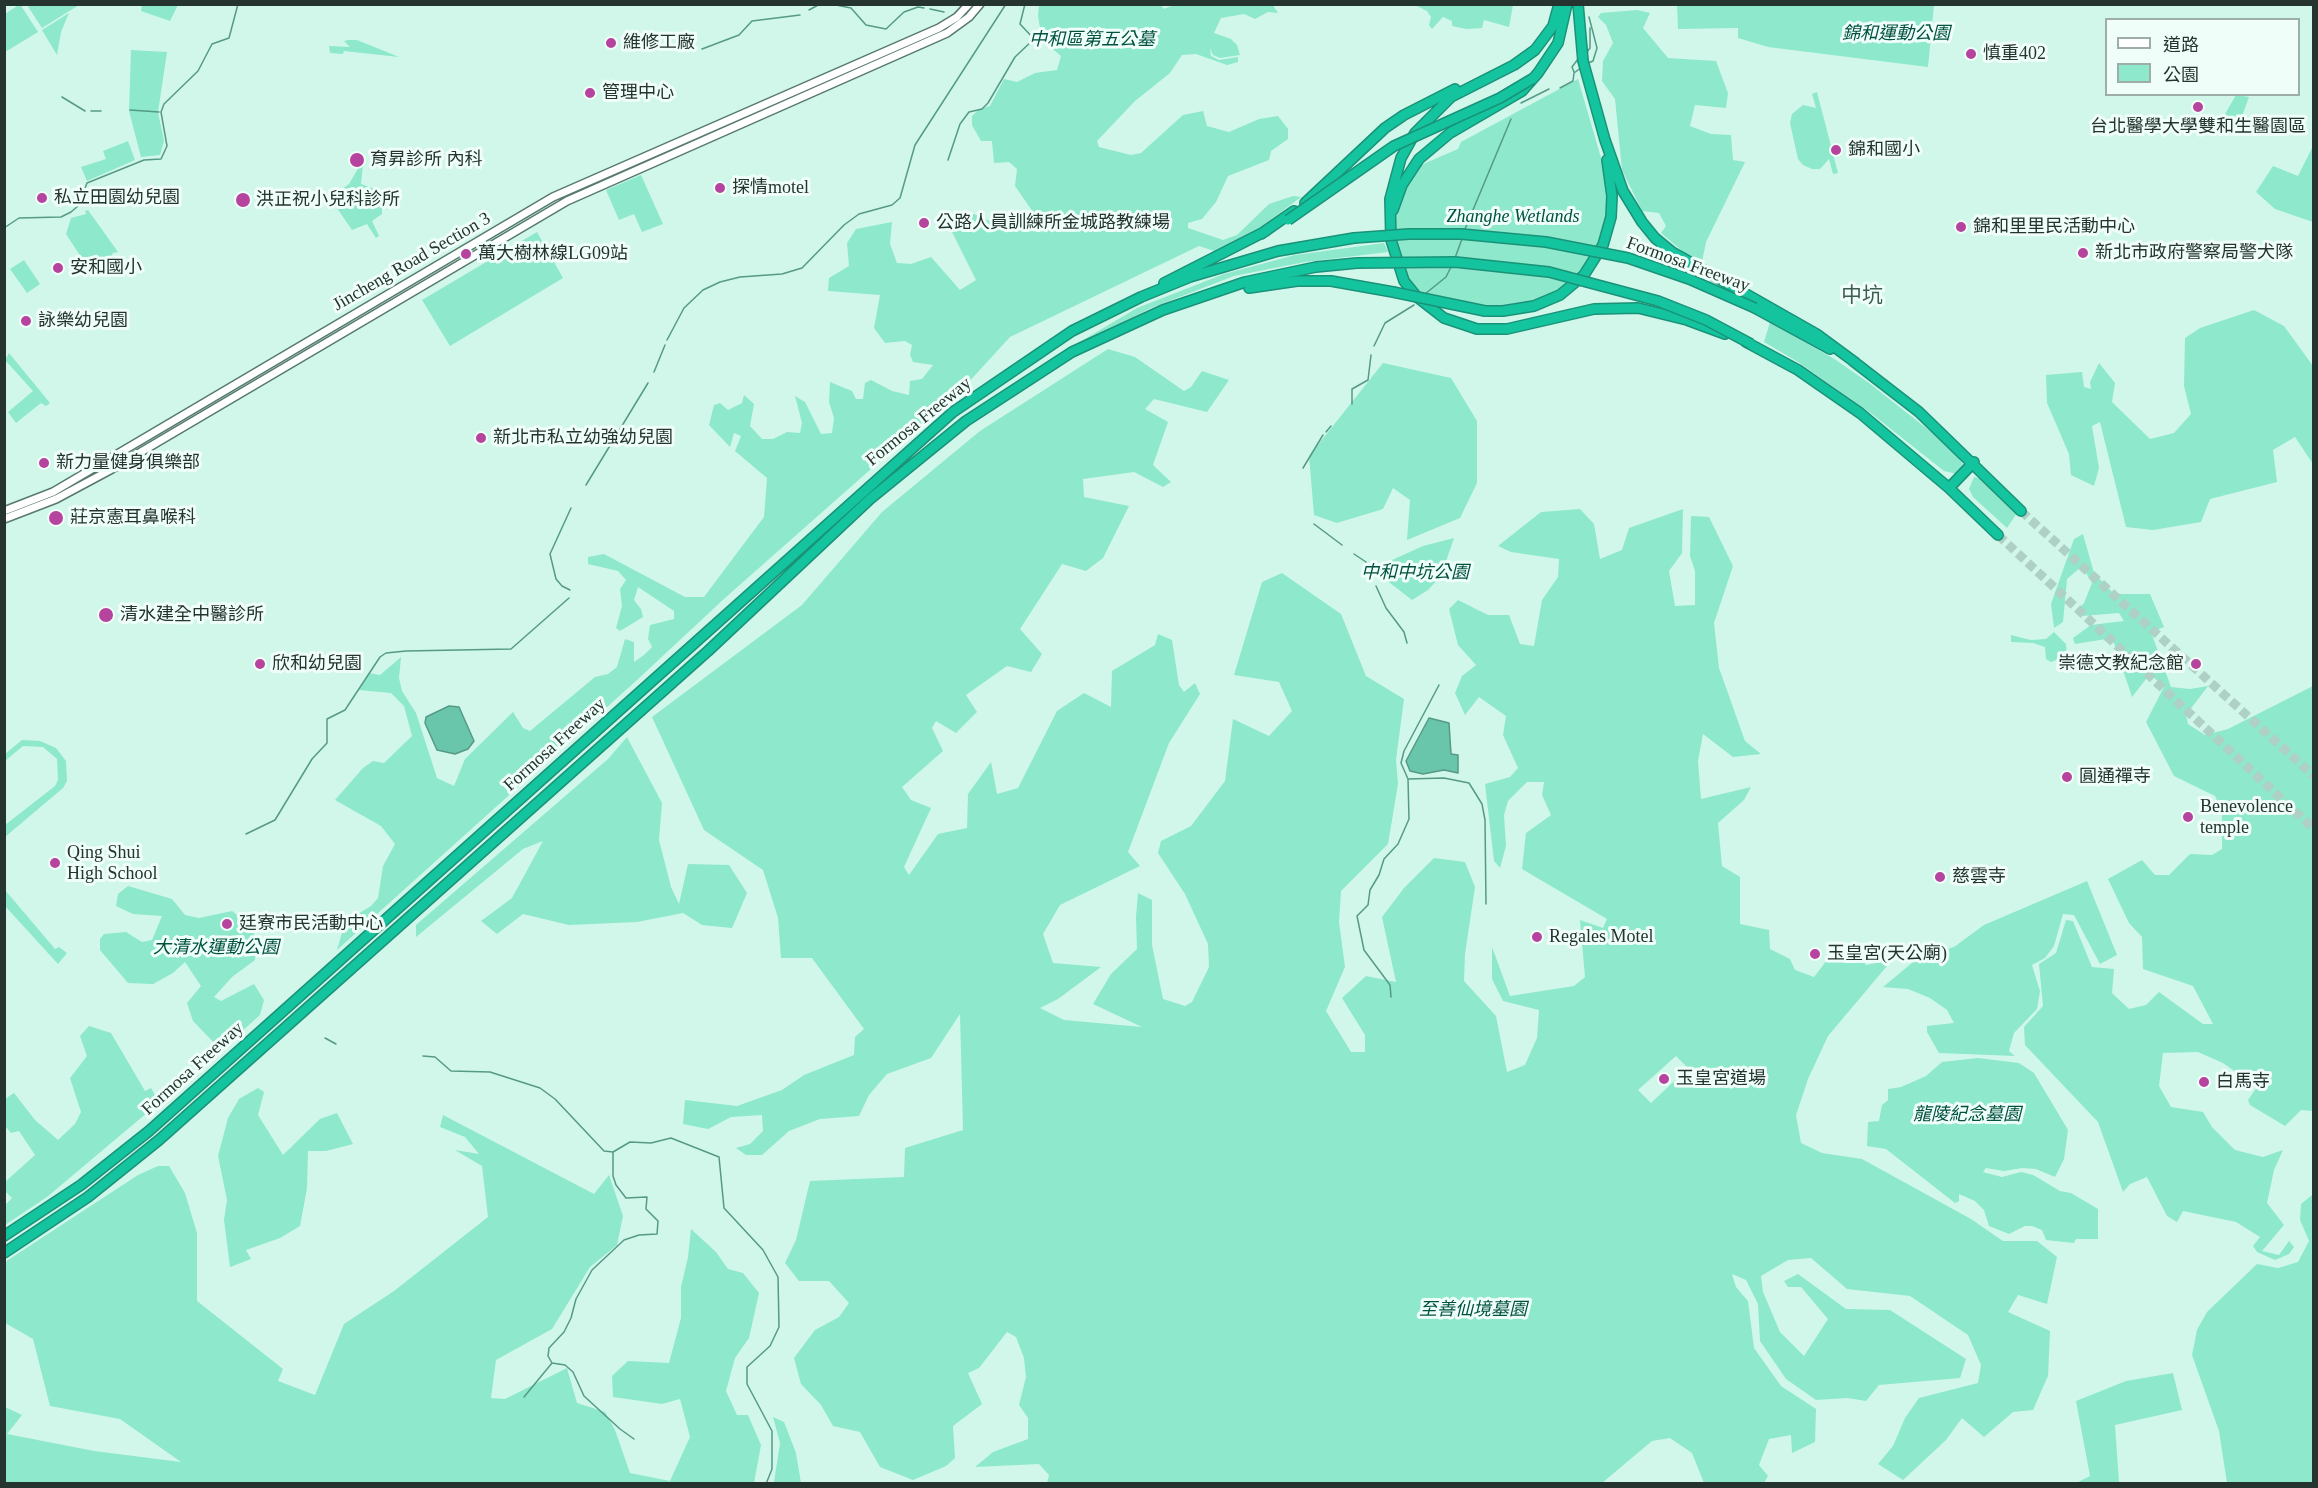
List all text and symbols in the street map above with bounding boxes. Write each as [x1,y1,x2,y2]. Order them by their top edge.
legend [2105,18,2300,96]
park label: 錦和運動公園 [1842,23,1950,45]
park label: 中和區第五公墓 [1029,29,1155,51]
place label: 維修工廠 [623,32,695,54]
text: 道路 [2163,35,2199,55]
marker: 維修工廠 [604,36,618,50]
place label: 慎重402 [1983,43,2046,65]
marker: 慎重402 [1964,47,1978,61]
text: 公園 [2163,65,2199,85]
place label: 管理中心 [602,82,674,104]
marker: 管理中心 [583,86,597,100]
marker: 台北醫學大學雙和生醫園區 [2191,100,2205,114]
place label: 台北醫學大學雙和生醫園區 [2090,116,2306,138]
place label: 錦和國小 [1848,139,1920,161]
marker: 錦和國小 [1829,143,1843,157]
place label: 育昇診所 內科 [370,149,482,171]
marker: 育昇診所 內科 [348,151,366,169]
place label: 探情motel [732,177,809,199]
marker: 探情motel [713,181,727,195]
place label: 私立田園幼兒園 [54,187,180,209]
place label: 洪正祝小兒科診所 [256,189,400,211]
marker: 私立田園幼兒園 [35,191,49,205]
marker: 洪正祝小兒科診所 [234,191,252,209]
park label: Zhanghe Wetlands [1447,206,1579,228]
street label: Jincheng Road Section 3 [329,208,495,316]
place label: 公路人員訓練所金城路教練場 [936,212,1170,234]
marker: 公路人員訓練所金城路教練場 [917,216,931,230]
place label: 錦和里里民活動中心 [1973,216,2135,238]
marker: 錦和里里民活動中心 [1954,220,1968,234]
street label: Formosa Freeway [1623,233,1753,297]
place label: 新北市政府警察局警犬隊 [2095,242,2293,264]
place label: 萬大樹林線LG09站 [478,243,628,265]
marker: 新北市政府警察局警犬隊 [2076,246,2090,260]
marker: 萬大樹林線LG09站 [459,247,473,261]
place label: 安和國小 [70,257,142,279]
marker: 安和國小 [51,261,65,275]
district label: 中坑 [1841,283,1883,309]
place label: 詠樂幼兒園 [38,310,128,332]
marker: 詠樂幼兒園 [19,314,33,328]
street label: Formosa Freeway [862,373,976,471]
place label: 新北市私立幼強幼兒園 [493,427,673,449]
marker: 新北市私立幼強幼兒園 [474,431,488,445]
place label: 新力量健身俱樂部 [56,452,200,474]
marker: 新力量健身俱樂部 [37,456,51,470]
place label: 莊京憲耳鼻喉科 [70,507,196,529]
marker: 莊京憲耳鼻喉科 [47,509,65,527]
park label: 中和中坑公園 [1361,562,1469,584]
place label: 清水建全中醫診所 [120,604,264,626]
marker: 清水建全中醫診所 [97,606,115,624]
place label: 欣和幼兒園 [272,653,362,675]
place label: 崇德文教紀念館 [2058,653,2184,675]
marker: 欣和幼兒園 [253,657,267,671]
marker: 崇德文教紀念館 [2189,657,2203,671]
street label: Formosa Freeway [500,694,610,796]
place label: 圓通禪寺 [2079,766,2151,788]
marker: 圓通禪寺 [2060,770,2074,784]
place label: Benevolence temple [2200,796,2293,838]
marker: Benevolence temple [2181,810,2195,824]
place label: Qing Shui High School [67,842,158,884]
marker: Qing Shui High School [48,856,62,870]
place label: 慈雲寺 [1952,866,2006,888]
marker: 慈雲寺 [1933,870,1947,884]
place label: 廷寮市民活動中心 [239,913,383,935]
marker: 廷寮市民活動中心 [220,917,234,931]
place label: Regales Motel [1549,926,1653,948]
marker: Regales Motel [1530,930,1544,944]
park label: 大清水運動公園 [153,937,279,959]
place label: 玉皇宮(天公廟) [1827,943,1947,965]
marker: 玉皇宮(天公廟) [1808,947,1822,961]
street label: Formosa Freeway [138,1018,248,1120]
place label: 玉皇宮道場 [1676,1068,1766,1090]
place label: 白馬寺 [2216,1071,2270,1093]
marker: 玉皇宮道場 [1657,1072,1671,1086]
marker: 白馬寺 [2197,1075,2211,1089]
park label: 龍陵紀念墓園 [1913,1104,2021,1126]
park label: 至善仙境墓園 [1419,1299,1527,1321]

